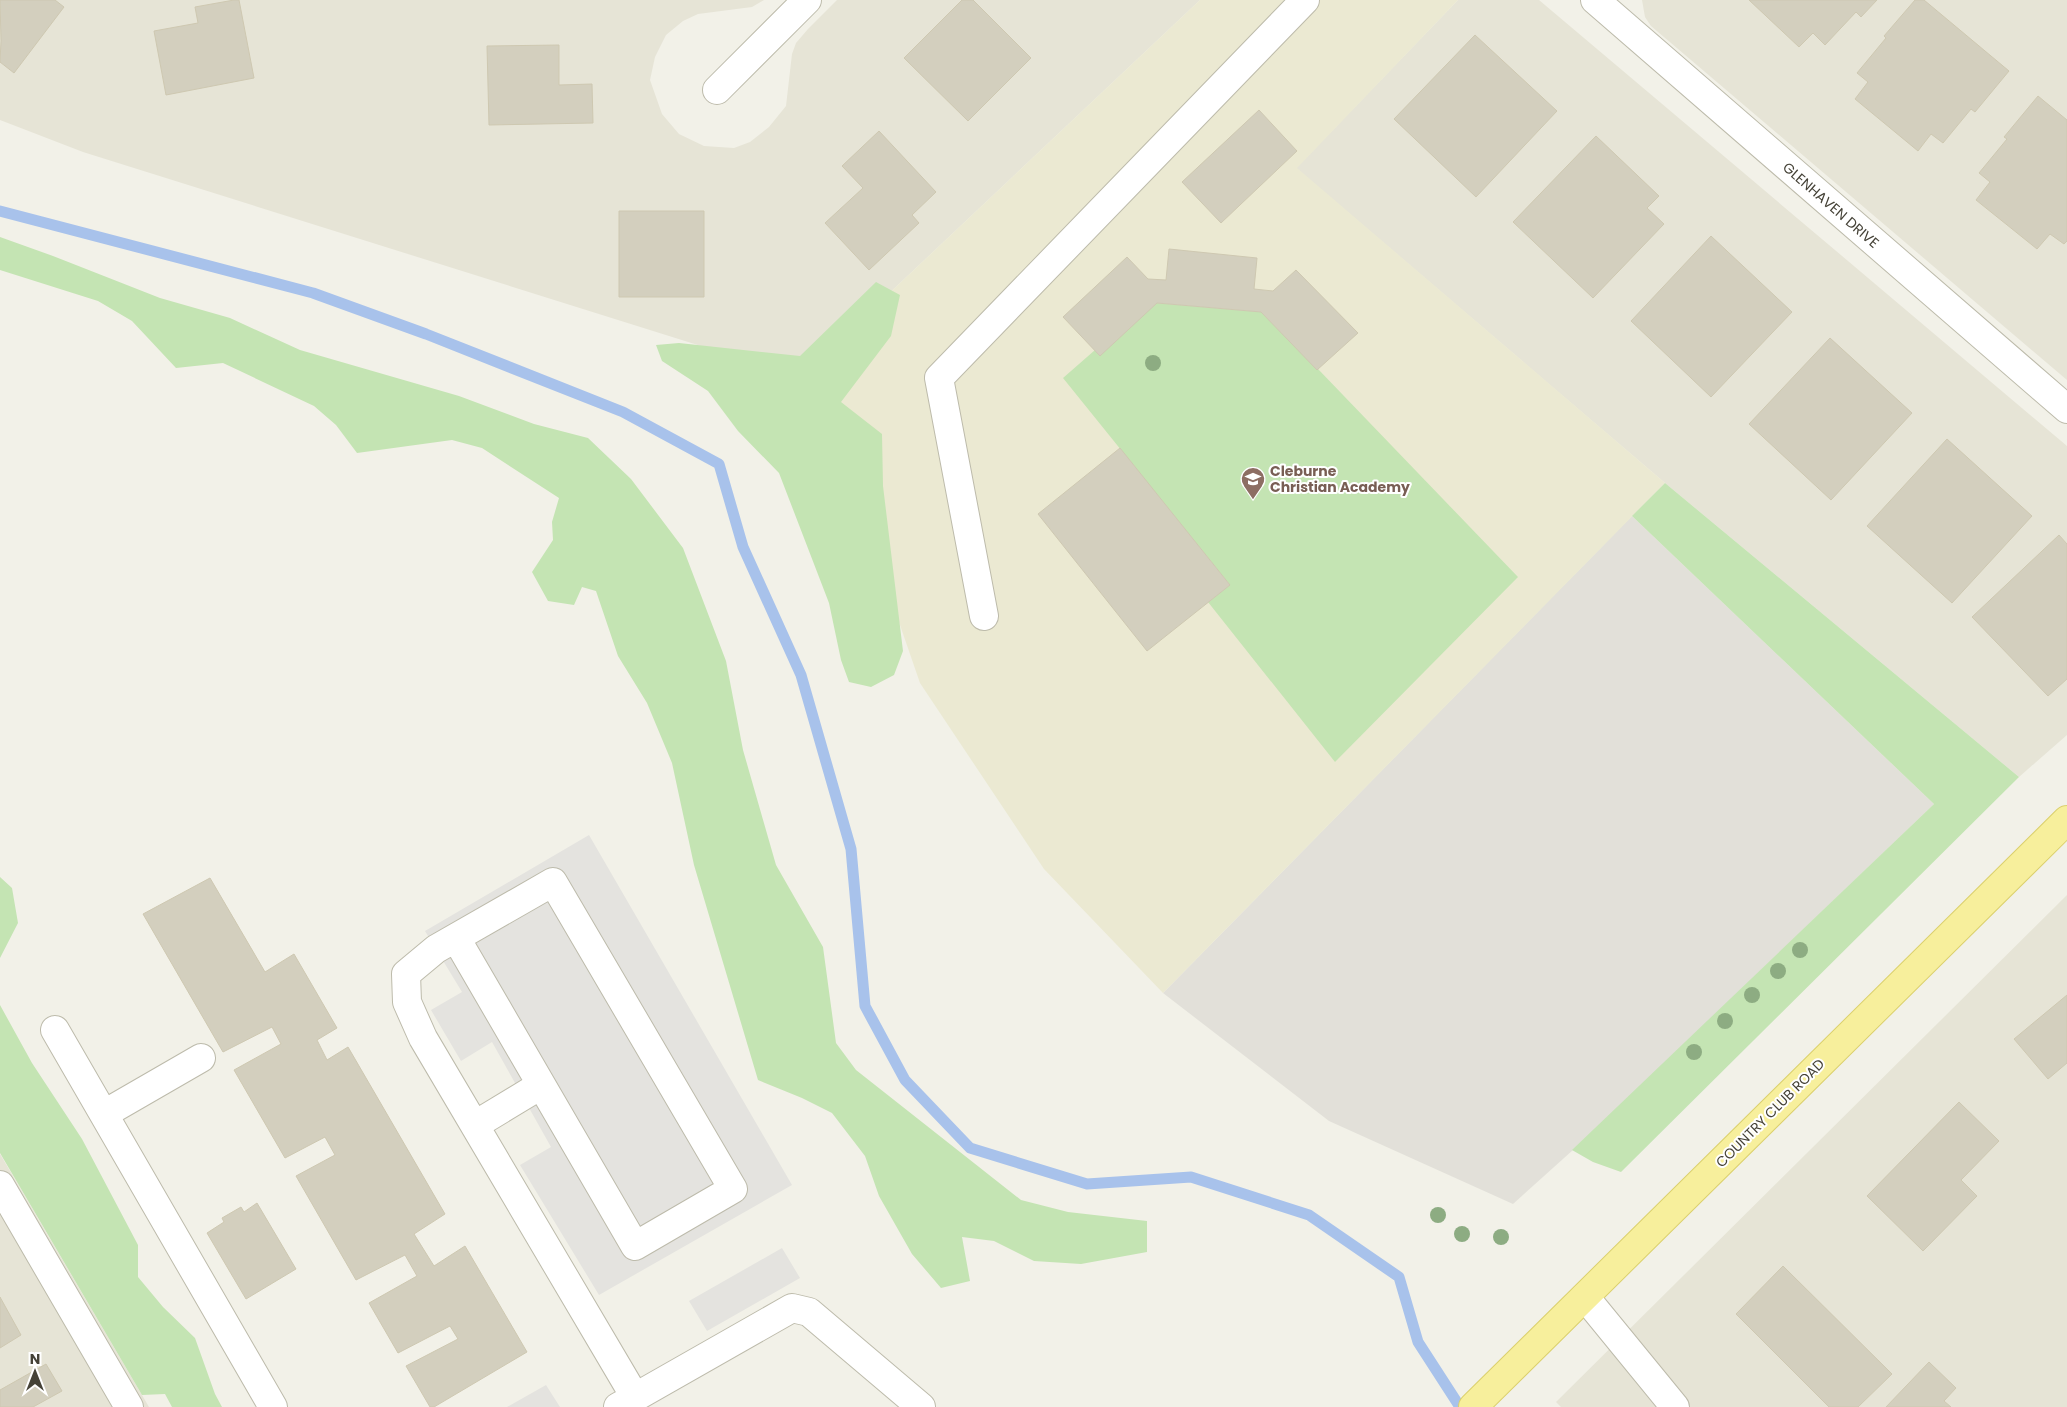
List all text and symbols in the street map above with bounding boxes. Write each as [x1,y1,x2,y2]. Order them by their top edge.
street label: GLENHAVEN DRIVE [1778,157,1884,253]
place label: Cleburne Christian Academy [1270,461,1410,497]
school or university icon: Cleburne Christian Academy [1240,466,1266,500]
street label: COUNTRY CLUB ROAD [1711,1054,1829,1172]
north arrow [10,1347,60,1397]
text: N [30,1349,40,1369]

